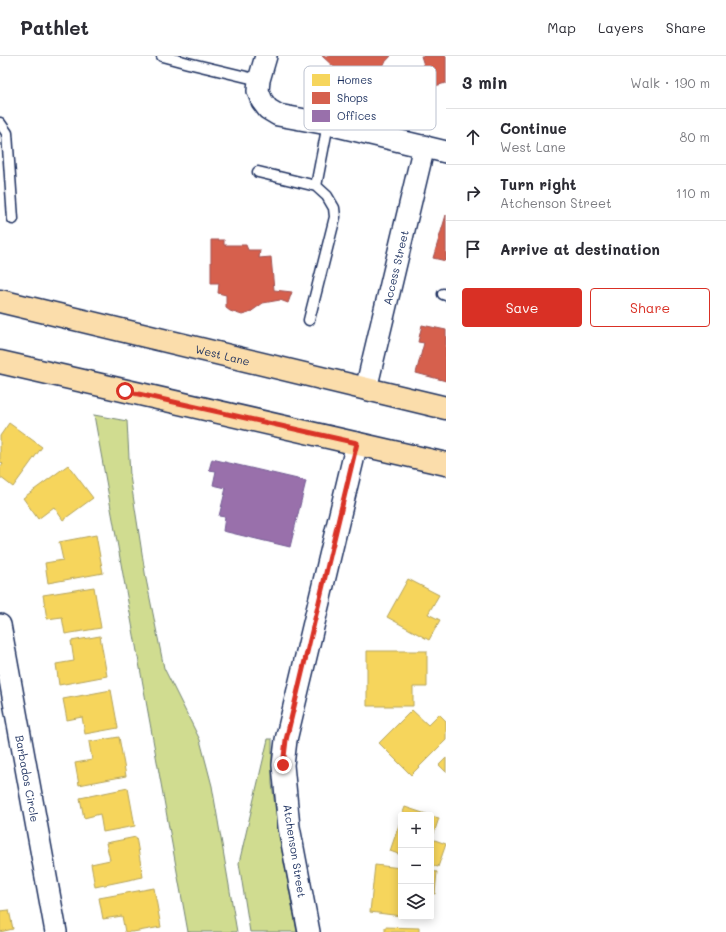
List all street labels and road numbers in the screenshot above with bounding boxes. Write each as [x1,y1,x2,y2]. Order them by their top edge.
street label: Access Street [379,228,411,306]
street label: West Lane [194,341,252,368]
street label: Barbados Circle [13,734,43,823]
street label: Atchenson Street [280,803,310,899]

